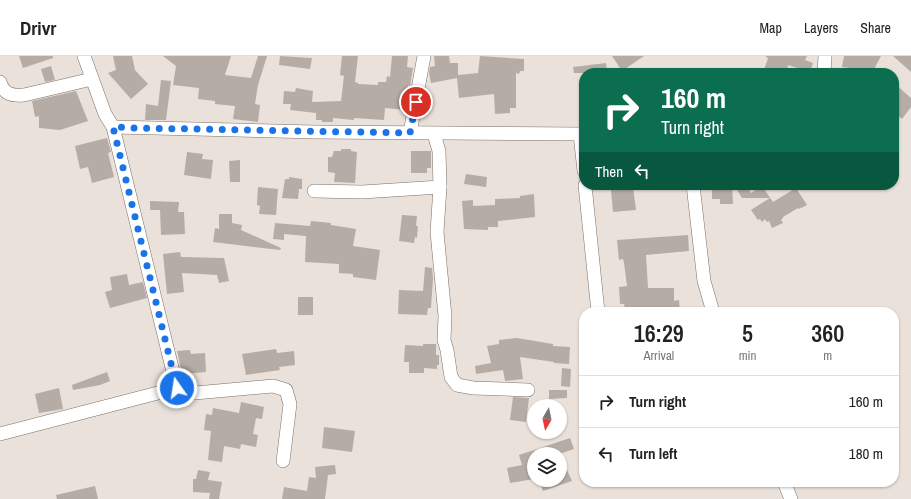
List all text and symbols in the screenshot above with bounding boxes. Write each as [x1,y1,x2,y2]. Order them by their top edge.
text: Drivr [20,15,56,41]
text: Map [760,19,782,37]
text: Layers [804,19,838,37]
text: Share [860,19,891,37]
text: 160 m [661,79,726,117]
icon: right [595,84,647,136]
pin [399,85,433,119]
icon: arrive [405,91,427,113]
text: Turn right [661,115,724,140]
icon: left [631,160,653,182]
text: Then [595,161,623,182]
text: 16:29 [634,317,684,349]
text: 5 [742,317,753,349]
text: 360 [811,317,844,349]
text: Arrival [643,347,674,364]
text: min [739,347,756,364]
text: m [823,347,832,364]
position arrow [156,367,198,409]
icon: right [595,391,617,413]
text: Turn right [629,391,686,412]
text: 160 m [849,391,883,412]
north arrow [527,399,567,439]
map controls [527,399,567,487]
icon: left [595,443,617,465]
text: Turn left [629,443,677,464]
text: 180 m [849,443,883,464]
button: layers [527,447,567,487]

